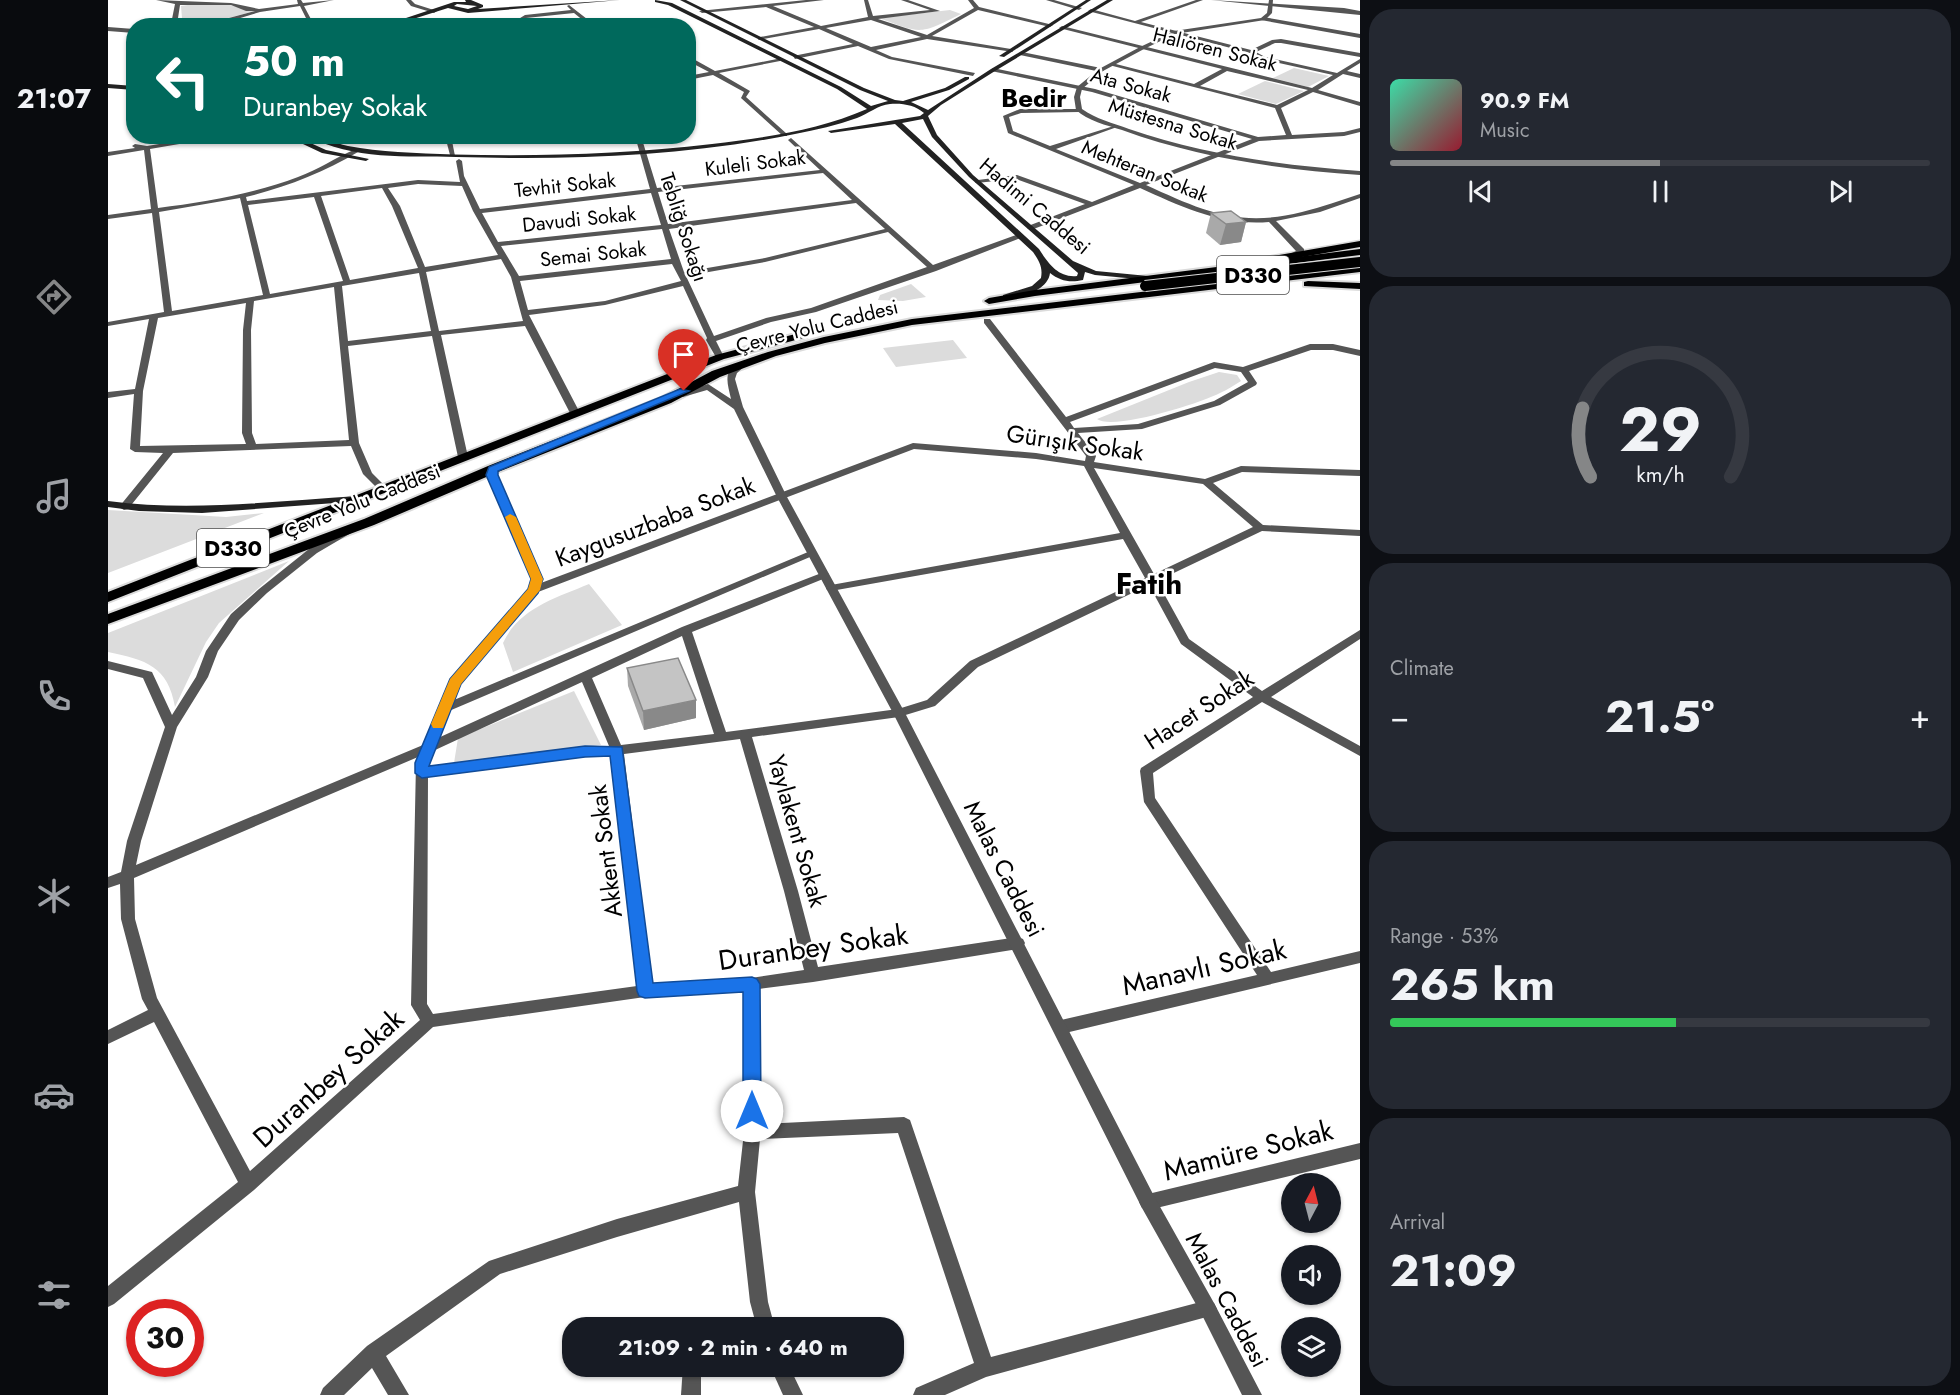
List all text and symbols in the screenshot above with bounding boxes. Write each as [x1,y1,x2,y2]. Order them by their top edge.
street label: Halıören Sokak [1150,20,1280,79]
text: 50 m [243,31,345,92]
icon: left [144,42,222,120]
street label: Ata Sokak [1087,61,1175,110]
text: 21:07 [17,79,91,118]
district label: Bedir [1001,79,1067,117]
text: 90.9 FM [1480,84,1569,116]
text: Duranbey Sokak [243,87,427,126]
street label: Müstesna Sokak [1105,91,1241,158]
text: Music [1480,116,1530,145]
street label: Mehteran Sokak [1077,133,1213,210]
street label: Kuleli Sokak [703,143,807,184]
street label: Hadimi Caddesi [973,151,1096,262]
street label: Tevhit Sokak [513,166,617,205]
street label: Tebliğ Sokağı [652,169,715,285]
icon: previous [1464,175,1497,208]
icon: pause [1644,175,1677,208]
icon: next [1824,175,1857,208]
street label: Davudi Sokak [521,199,638,240]
street label: Semai Sokak [538,234,648,274]
road number: D330 [1217,256,1289,294]
icon: directions [33,276,75,318]
street label: Çevre Yolu Caddesi [733,292,901,361]
pin [658,329,709,391]
icon: arrive [667,338,700,371]
text: 29 [1619,384,1701,474]
street label: Gürışık Sokak [1004,416,1146,470]
street label: Çevre Yolu Caddesi [280,457,445,546]
text: km/h [1636,460,1684,491]
street label: Kaygusuzbaba Sokak [550,467,760,576]
icon: music [33,475,75,517]
road number: D330 [197,529,269,567]
district label: Fatih [1116,562,1182,605]
text: Climate [1390,654,1454,683]
street label: Hacet Sokak [1137,661,1261,758]
icon: phone [33,675,75,717]
text: 21.5° [1605,684,1714,749]
text: − [1390,693,1409,740]
text: + [1910,693,1930,740]
street label: Yaylakent Sokak [759,751,836,912]
street label: Akkent Sokak [580,782,631,919]
street label: Malas Caddesi [955,795,1054,943]
icon: climate [33,875,75,917]
street label: Duranbey Sokak [716,914,911,981]
text: Range · 53% [1390,922,1498,951]
street label: Manavlı Sokak [1118,929,1291,1006]
text: 265 km [1390,952,1555,1017]
street label: Duranbey Sokak [244,999,414,1157]
icon: car [33,1074,75,1116]
position arrow [720,1079,784,1143]
street label: Mamüre Sokak [1159,1109,1338,1191]
north arrow [1281,1173,1341,1233]
map controls [1281,1173,1341,1377]
text: Arrival [1390,1208,1445,1237]
street label: Malas Caddesi [1177,1226,1278,1374]
text: 21:09 [1390,1238,1517,1303]
button: sound [1281,1245,1341,1305]
icon: filters [33,1274,75,1316]
speed limit sign: 30 [126,1299,204,1377]
button: layers [1281,1317,1341,1377]
text: 21:09 · 2 min · 640 m [618,1331,848,1363]

